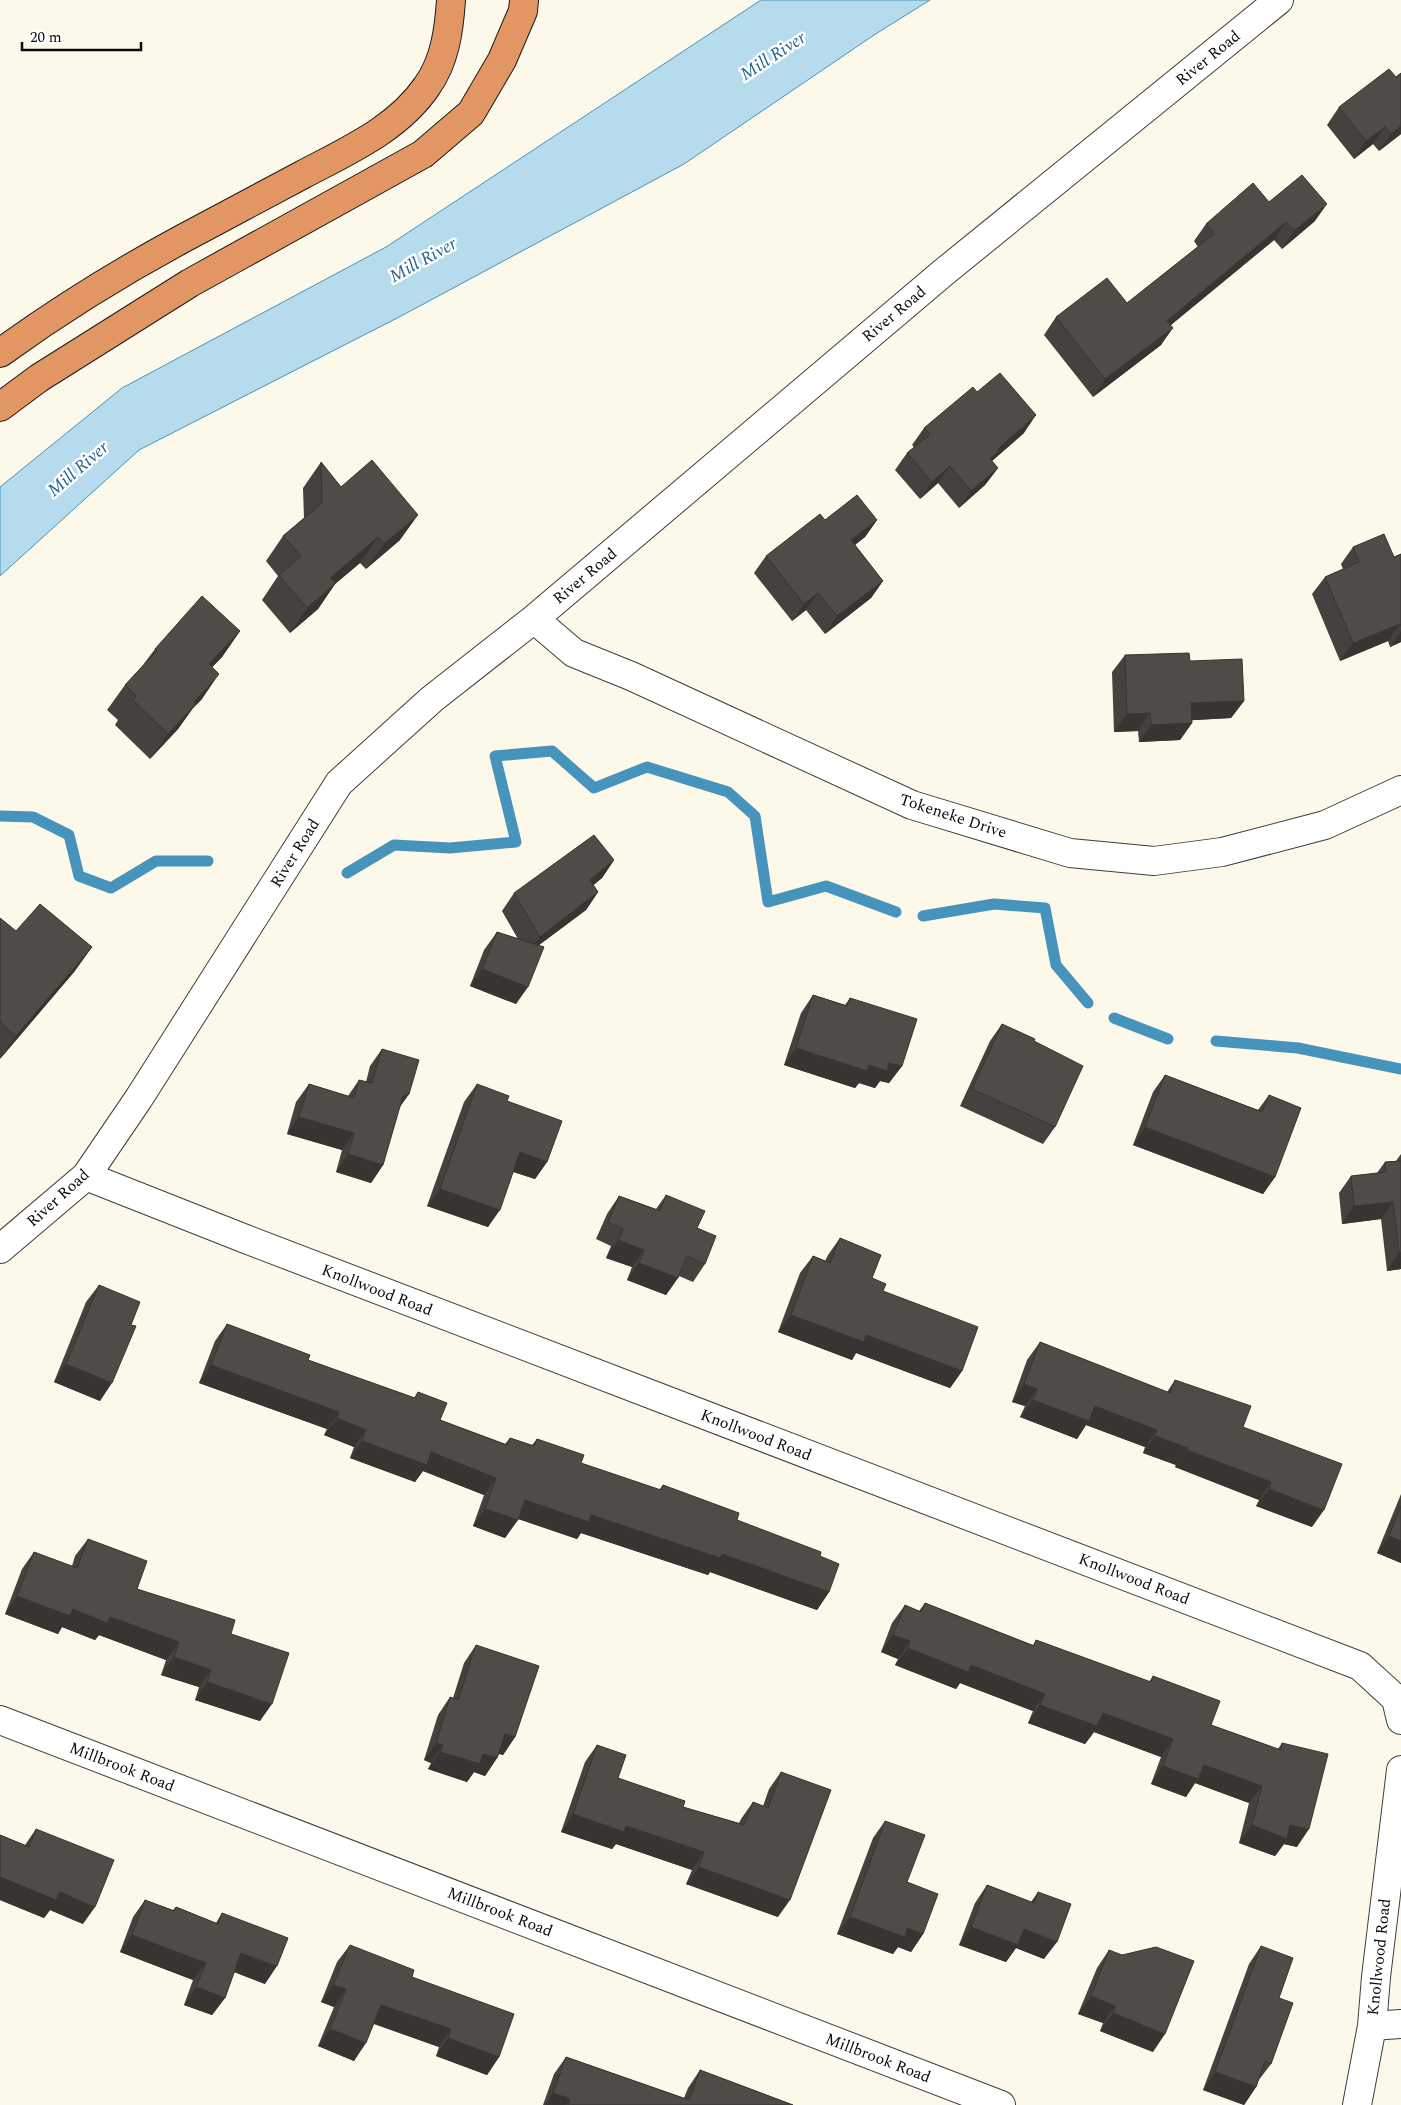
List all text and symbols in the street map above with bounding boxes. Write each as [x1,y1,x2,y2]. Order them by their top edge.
scale bar [22,20,141,52]
water label: Mill River [735,24,812,87]
street label: River Road [1170,24,1246,92]
text: 20 m [30,26,62,49]
water label: Mill River [384,230,462,290]
street label: River Road [857,280,931,348]
water label: Mill River [41,434,115,503]
street label: River Road [548,542,622,610]
street label: Tokeneke Drive [896,787,1010,845]
street label: River Road [264,814,326,892]
street label: River Road [21,1163,95,1233]
street label: Knollwood Road [318,1258,436,1322]
street label: Knollwood Road [697,1403,815,1467]
street label: Knollwood Road [1075,1547,1193,1611]
street label: Millbrook Road [66,1736,178,1798]
street label: Millbrook Road [444,1881,556,1943]
street label: Knollwood Road [1361,1897,1397,2017]
street label: Millbrook Road [822,2027,934,2089]

